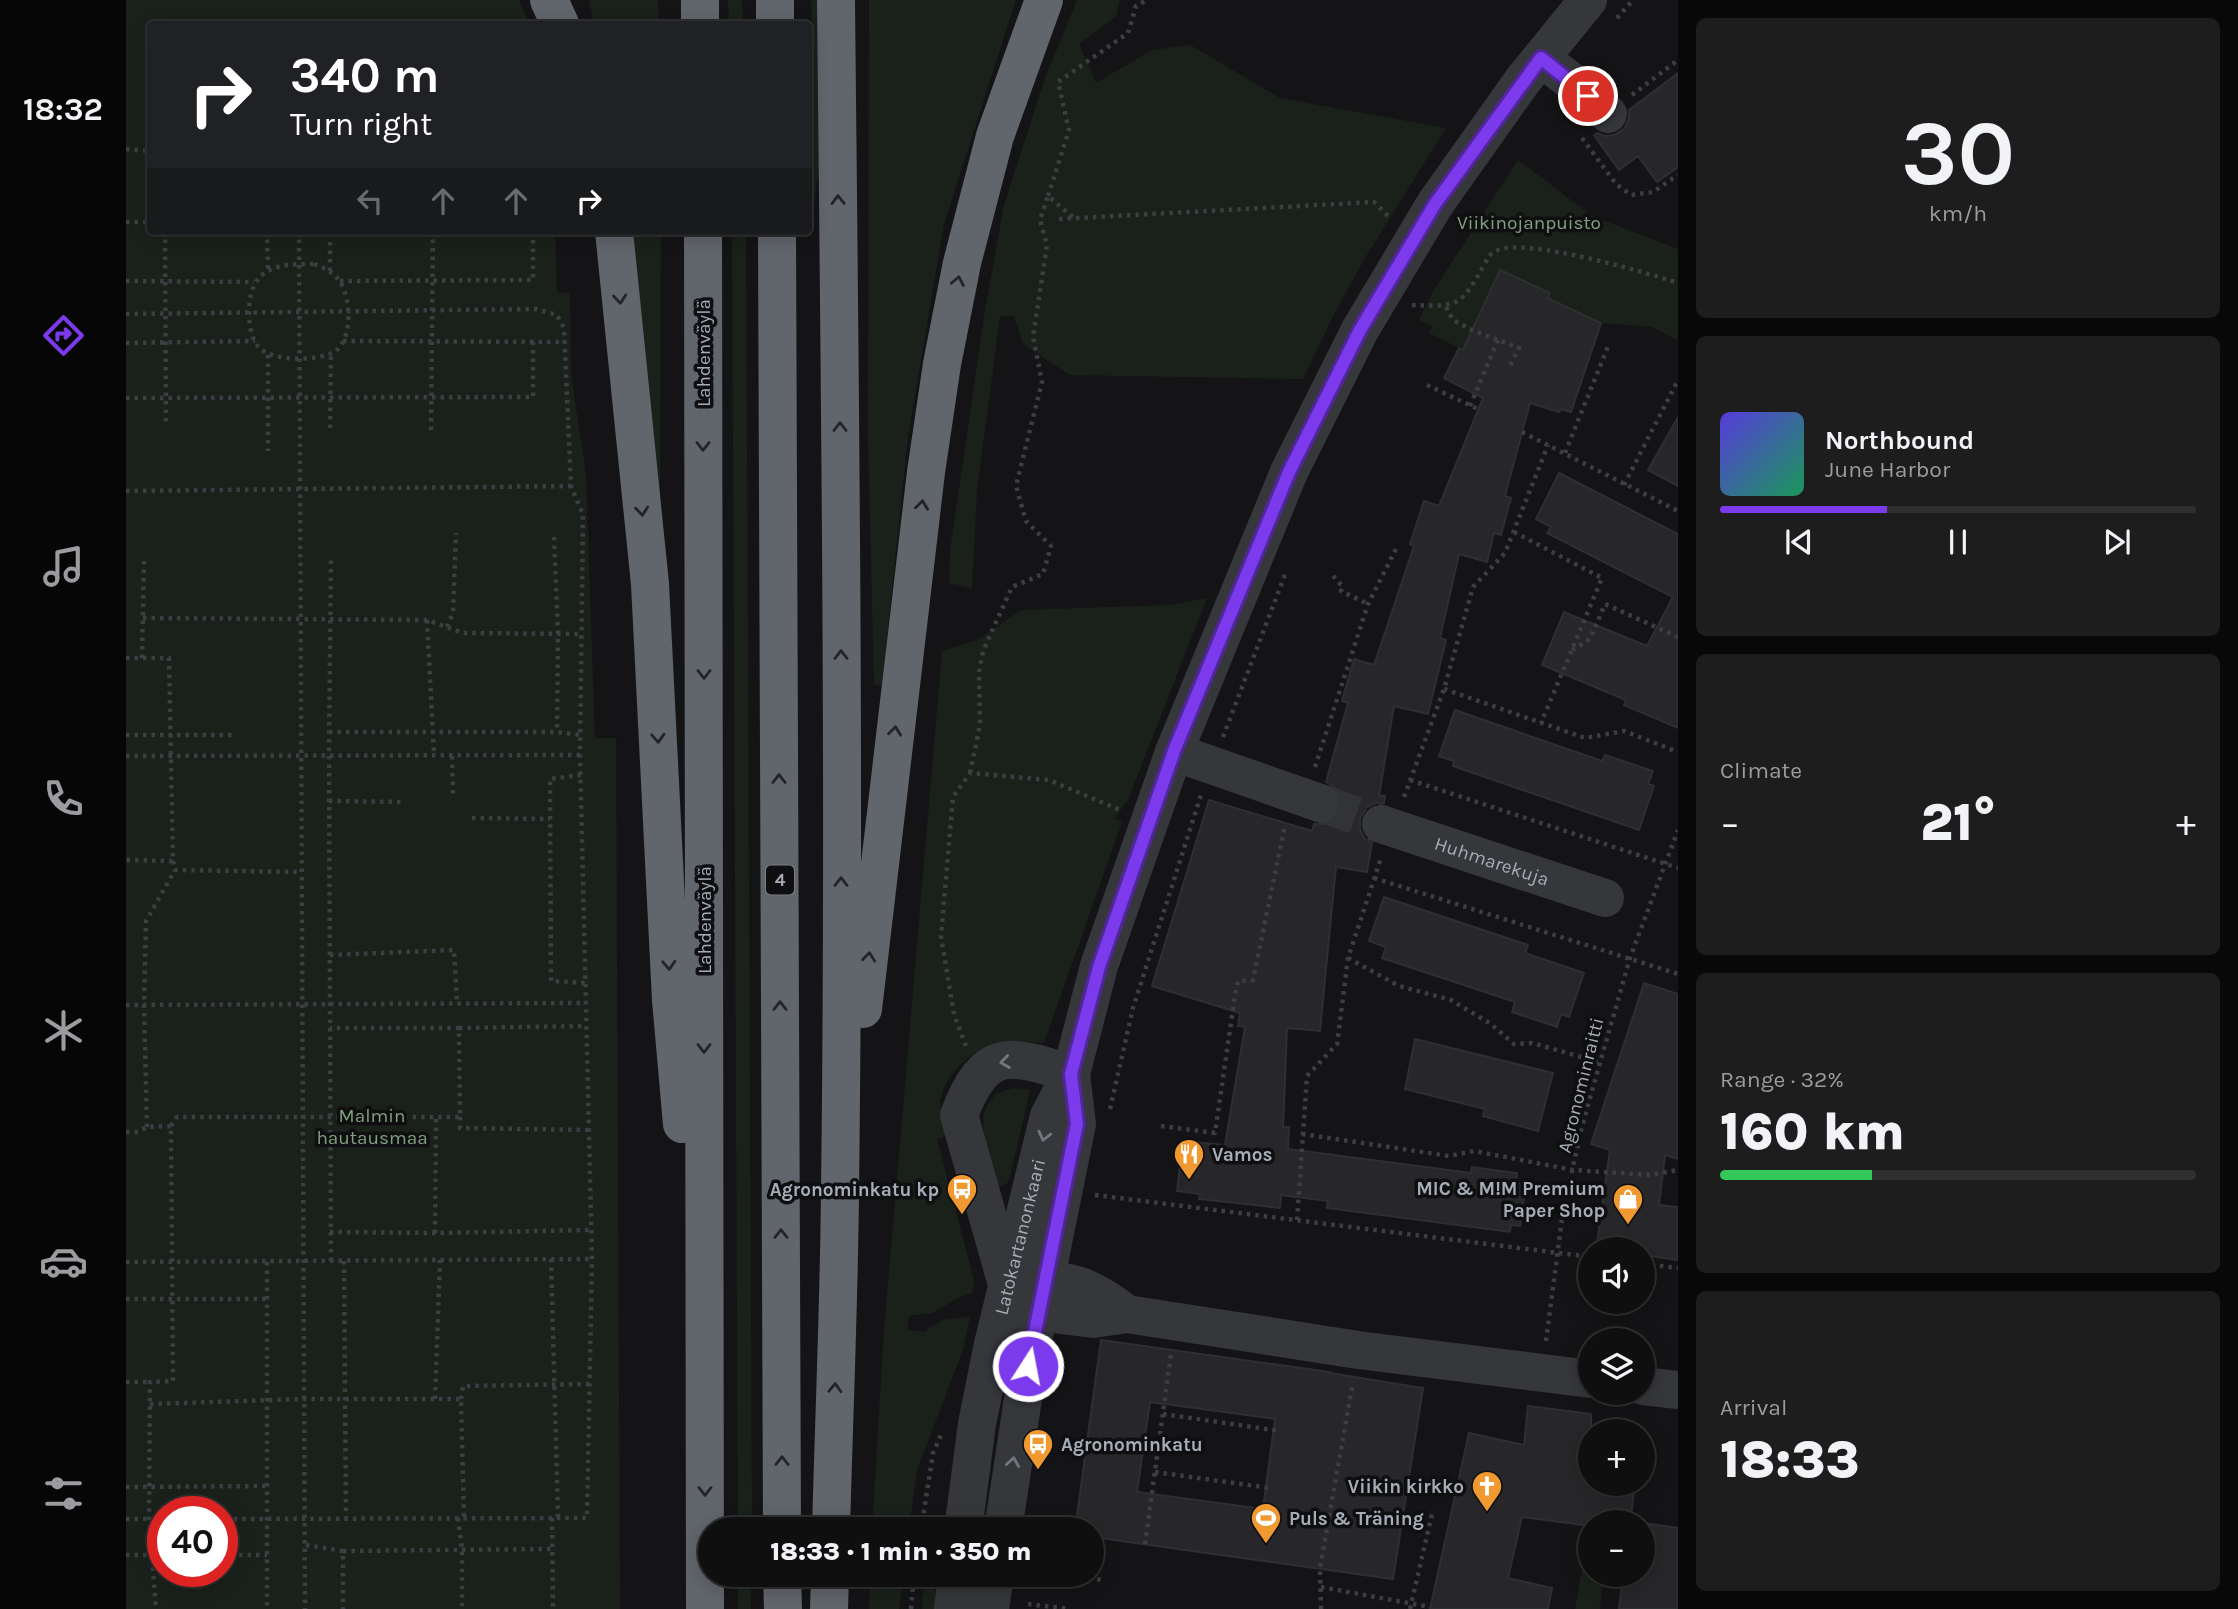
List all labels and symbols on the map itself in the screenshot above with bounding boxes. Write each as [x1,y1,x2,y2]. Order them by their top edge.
pin [1558,66,1618,126]
one-way arrow [830,194,846,204]
park label: Viikinojanpuisto [1457,212,1601,234]
one-way arrow [950,275,965,287]
one-way arrow [612,294,627,305]
street label: Lahdenväylä [693,299,715,407]
one-way arrow [833,421,848,432]
one-way arrow [696,441,711,452]
one-way arrow [914,500,929,511]
one-way arrow [634,506,649,517]
one-way arrow [833,649,849,659]
one-way arrow [696,669,712,679]
one-way arrow [887,725,902,737]
one-way arrow [650,733,665,744]
one-way arrow [772,773,787,784]
street label: Huhmarekuja [1432,833,1552,891]
street label: Lahdenväylä [694,866,716,974]
road number: 4 [766,866,794,894]
one-way arrow [833,876,849,887]
one-way arrow [861,951,876,963]
one-way arrow [662,960,677,971]
one-way arrow [772,1001,788,1011]
street label: Agronominraitti [1554,1015,1608,1155]
one-way arrow [696,1043,712,1054]
one-way arrow [999,1054,1011,1069]
park label: Malmin hautausmaa [316,1105,428,1149]
one-way arrow [1038,1130,1052,1142]
restaurant icon: Vamos [1172,1137,1206,1181]
place label: Vamos [1212,1144,1273,1166]
street label: Latokartanonkaari [991,1157,1050,1317]
bus stop icon: Agronominkatu kp [945,1172,979,1216]
place label: MIC & M!M Premium Paper Shop [1416,1178,1605,1222]
place label: Agronominkatu kp [770,1179,939,1201]
shop icon: MIC & M!M Premium Paper Shop [1611,1182,1645,1226]
one-way arrow [773,1228,789,1239]
position arrow [991,1329,1065,1403]
one-way arrow [827,1382,843,1393]
bus stop icon: Agronominkatu [1021,1427,1055,1471]
place label: Agronominkatu [1061,1434,1203,1456]
one-way arrow [774,1456,790,1466]
one-way arrow [1005,1456,1020,1468]
church icon: Viikin kirkko [1470,1469,1504,1513]
place label: Viikin kirkko [1348,1476,1464,1498]
one-way arrow [697,1486,713,1496]
speed limit sign: 40 [147,1496,238,1587]
sports icon: Puls & Träning [1249,1501,1283,1545]
place label: Puls & Träning [1289,1508,1424,1530]

